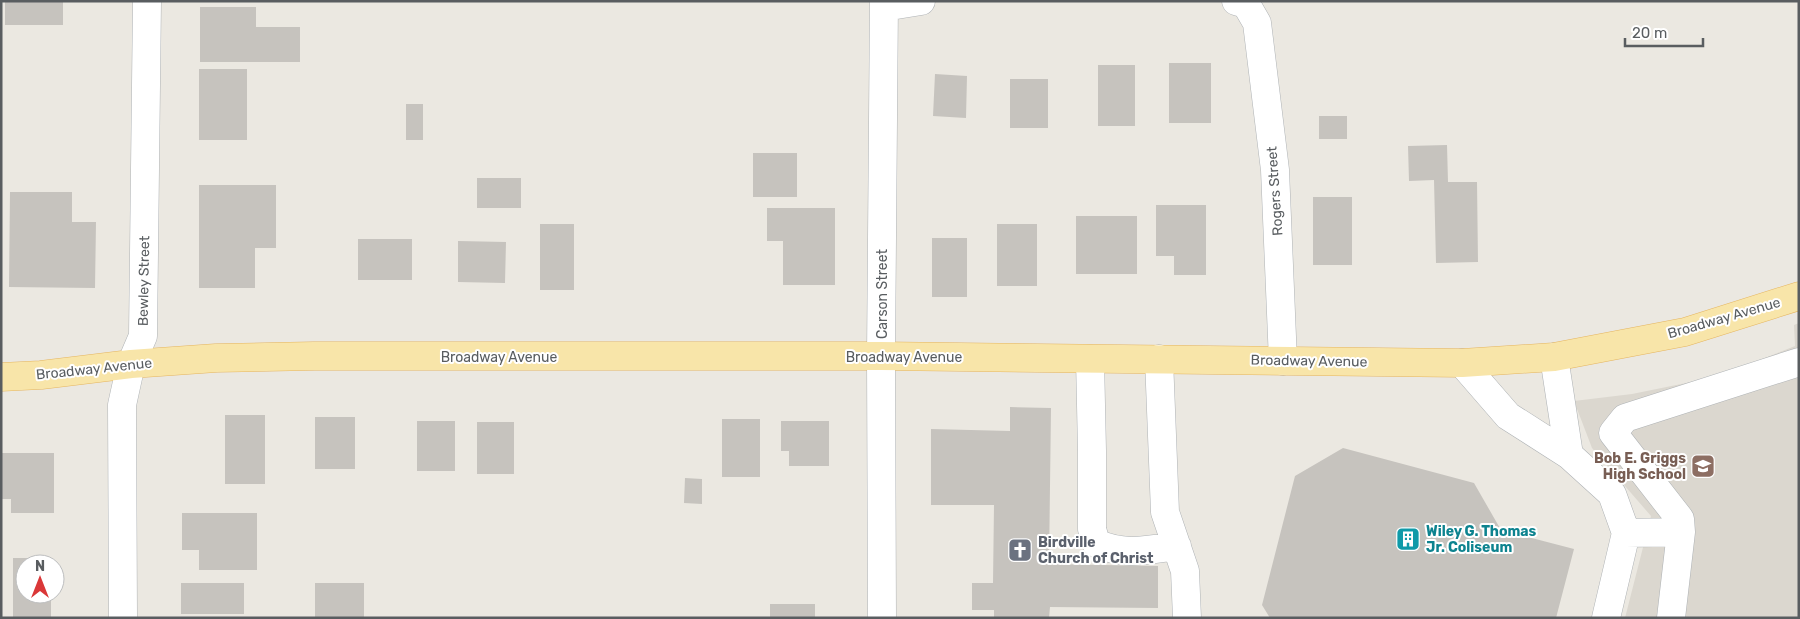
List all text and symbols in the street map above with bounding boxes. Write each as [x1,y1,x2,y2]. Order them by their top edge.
scale bar [1625,15,1702,47]
text: 20 m [1632,24,1667,42]
street label: Rogers Street [1263,145,1287,236]
street label: Bewley Street [135,235,153,326]
street label: Carson Street [874,249,891,339]
street label: Broadway Avenue [1666,294,1783,342]
street label: Broadway Avenue [441,349,557,366]
street label: Broadway Avenue [846,349,962,366]
street label: Broadway Avenue [1251,351,1368,371]
street label: Broadway Avenue [35,354,153,384]
place label: Bob E. Griggs High School [1594,450,1686,483]
school or university icon: Bob E. Griggs High School [1690,453,1716,479]
place label: Wiley G. Thomas Jr. Coliseum [1426,523,1537,556]
building icon: Wiley G. Thomas Jr. Coliseum [1395,526,1421,552]
place label: Birdville Church of Christ [1038,534,1154,567]
church icon: Birdville Church of Christ [1007,537,1033,563]
north arrow [15,554,65,604]
text: N [35,558,45,575]

